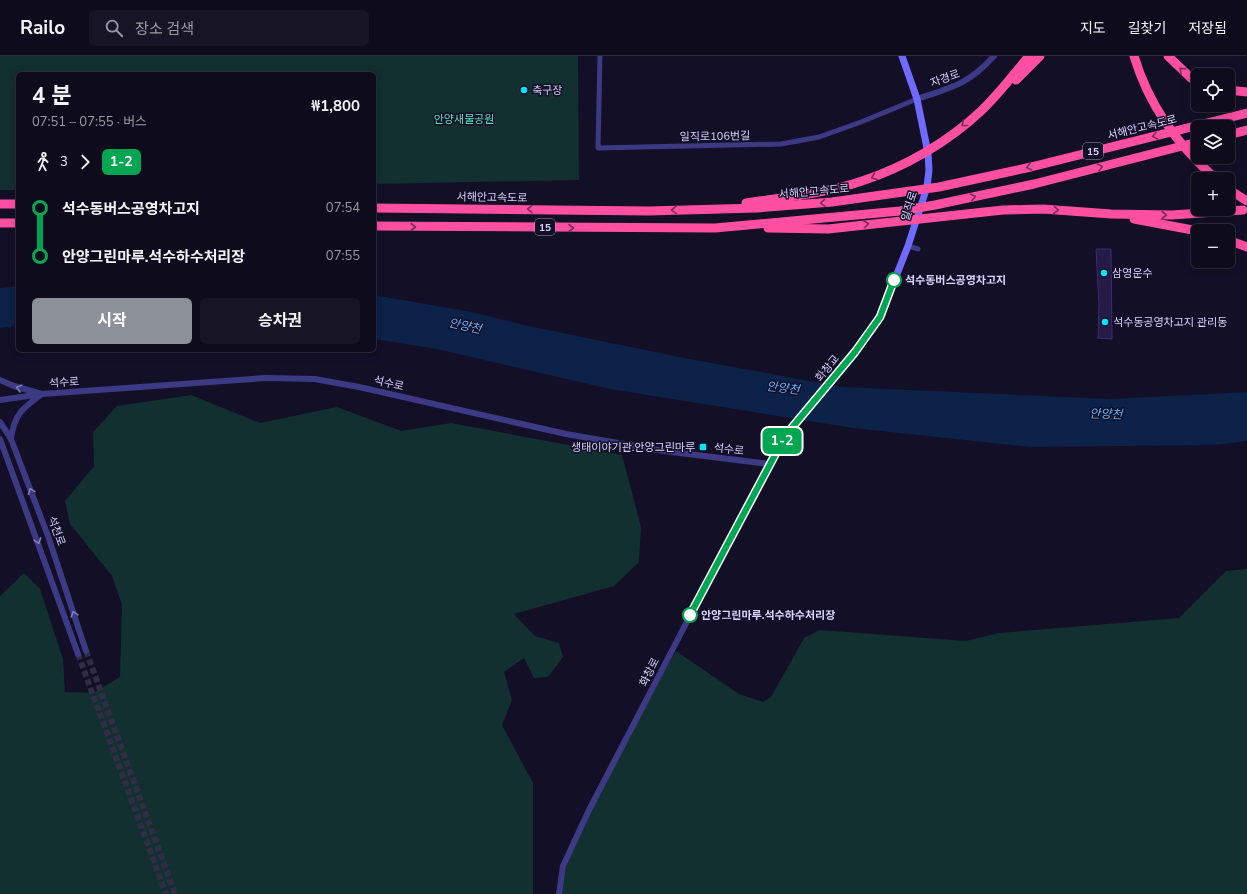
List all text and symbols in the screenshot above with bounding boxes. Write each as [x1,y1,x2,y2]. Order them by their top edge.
search box [89,10,369,46]
text: Railo [20,15,65,41]
icon: search [103,17,125,39]
text: 장소 검색 [135,19,194,39]
text: 지도 [1080,19,1106,38]
text: 길찾기 [1128,19,1166,38]
text: 저장됨 [1188,19,1227,38]
street label: 자경로 [928,66,962,91]
one-way arrow [1179,67,1187,75]
map controls [1191,68,1235,268]
button: locate [1191,68,1235,112]
text: 4 분 [32,81,71,111]
place label: 축구장 [532,83,562,98]
marker: 축구장 [519,85,529,95]
text: ₩1,800 [311,96,360,116]
park label: 안양새물공원 [434,112,494,127]
street label: 서해안고속도로 [1106,112,1178,143]
text: 07:51 – 07:55 · 버스 [32,113,147,131]
one-way arrow [961,120,968,127]
button: layers [1191,120,1235,164]
street label: 일직로106번길 [680,128,750,145]
one-way arrow [1152,131,1159,140]
road number: 15 [1083,143,1103,159]
icon: walk [32,151,54,173]
icon: forward [74,151,96,173]
text: 1-2 [110,152,133,171]
text: 3 [60,153,68,171]
one-way arrow [1026,163,1032,171]
one-way arrow [1096,163,1103,172]
one-way arrow [870,172,877,180]
button: + [1191,172,1235,216]
street label: 서해안고속도로 [778,181,850,202]
street label: 서해안고속도로 [456,189,528,206]
street label: 일직로 [898,189,921,223]
one-way arrow [970,193,976,201]
one-way arrow [820,198,826,207]
text: 석수동버스공영차고지 [62,199,200,219]
text: 07:54 [326,199,360,217]
one-way arrow [527,205,533,214]
one-way arrow [671,205,677,214]
one-way arrow [1053,206,1059,215]
one-way arrow [1161,211,1167,219]
road number: 15 [535,219,555,235]
one-way arrow [863,220,869,229]
one-way arrow [410,223,416,231]
one-way arrow [568,224,574,232]
button: − [1191,224,1235,268]
text: 안양그린마루.석수하수처리장 [62,247,245,267]
text: 07:55 [326,247,360,265]
place label: 삼영운수 [1112,266,1152,281]
marker: 삼영운수 [1099,268,1109,278]
marker: 석수동버스공영차고지 [886,272,902,288]
place label: 석수동버스공영차고지 [905,273,1006,288]
button: 시작 [32,298,192,344]
button: 승차권 [200,298,360,344]
water label: 안양천 [447,315,485,338]
place label: 석수동공영차고지 관리동 [1113,315,1227,330]
marker: 석수동공영차고지 관리동 [1100,317,1110,327]
street label: 화창교 [812,352,843,385]
street label: 석수로 [372,373,405,394]
street label: 석수로 [48,374,80,391]
water label: 안양천 [766,378,802,398]
one-way arrow [16,384,22,392]
water label: 안양천 [1089,405,1125,423]
line badge: 1-2 [759,428,805,454]
text: 1-2 [771,431,793,450]
place label: 생태이야기관.안양그린마루 [571,440,695,455]
street label: 석수로 [713,440,745,459]
marker: 생태이야기관.안양그린마루 [698,442,708,452]
one-way arrow [28,487,36,494]
street label: 석천로 [44,514,69,548]
one-way arrow [34,537,42,544]
marker: 안양그린마루.석수하수처리장 [682,607,698,623]
place label: 안양그린마루.석수하수처리장 [701,608,835,623]
one-way arrow [70,610,79,617]
street label: 화창로 [636,655,663,689]

